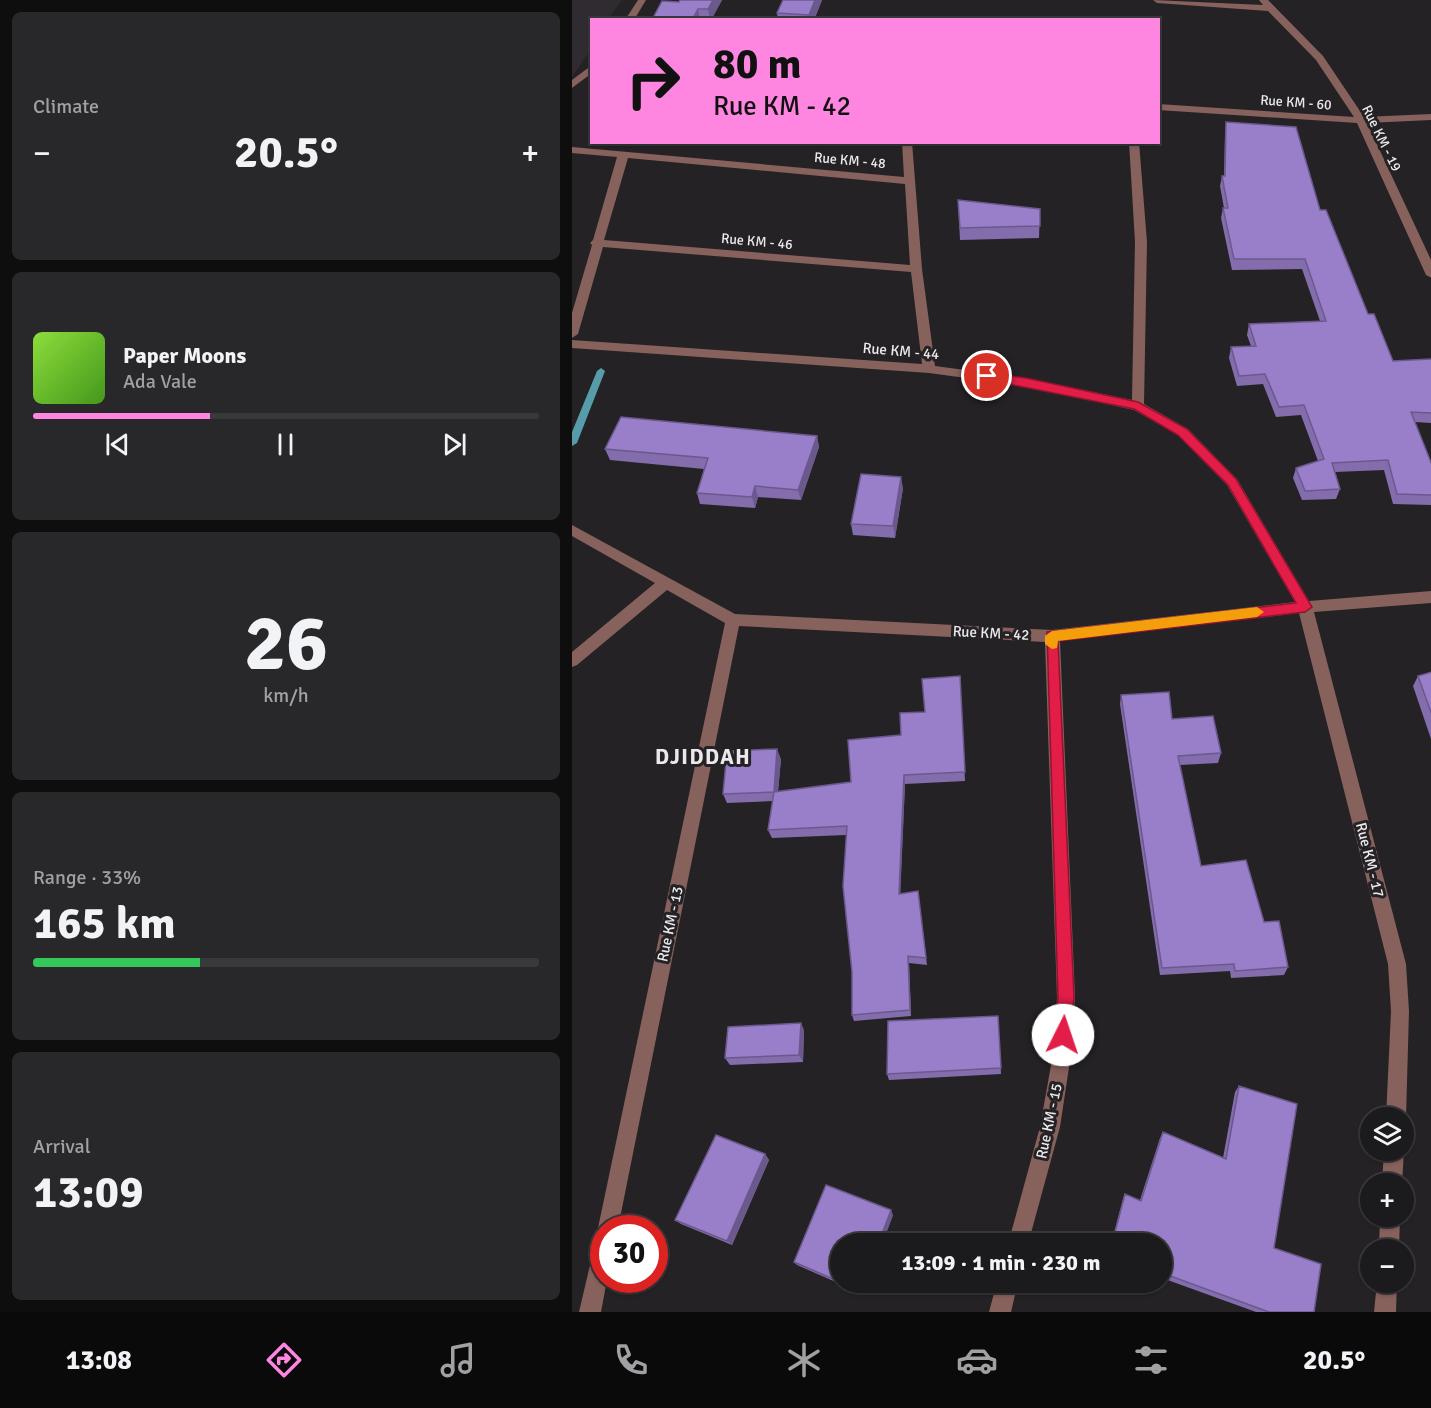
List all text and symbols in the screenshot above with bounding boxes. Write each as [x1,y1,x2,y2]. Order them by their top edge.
text: 80 m [713,39,802,90]
icon: right [614,42,692,120]
text: Rue KM - 42 [713,90,851,123]
street label: Rue KM - 60 [1260,92,1332,113]
text: Climate [33,94,99,119]
street label: Rue KM - 19 [1358,102,1405,174]
text: 20.5° [234,125,338,180]
text: − [33,133,51,174]
text: + [521,133,539,174]
street label: Rue KM - 48 [814,149,886,172]
street label: Rue KM - 46 [721,230,793,253]
street label: Rue KM - 44 [862,339,940,363]
text: Paper Moons [123,342,246,369]
pin [961,350,1012,401]
icon: arrive [970,359,1003,392]
text: Ada Vale [123,369,197,394]
icon: previous [101,428,134,461]
icon: pause [269,428,302,461]
icon: next [438,428,471,461]
text: 26 [244,596,328,692]
street label: Rue KM - 42 [952,622,1030,644]
text: km/h [263,683,309,708]
district label: DJIDDAH [655,744,751,770]
street label: Rue KM - 17 [1352,821,1388,899]
text: Range · 33% [33,865,141,890]
street label: Rue KM - 13 [653,885,687,963]
text: 165 km [33,896,176,951]
position arrow [1031,1003,1095,1067]
street label: Rue KM - 15 [1032,1082,1066,1160]
map controls [1360,1107,1414,1293]
button: layers [1360,1107,1414,1161]
text: Arrival [33,1134,91,1159]
text: 13:09 [33,1165,143,1220]
button: + [1360,1173,1414,1227]
speed limit sign: 30 [590,1215,668,1293]
button: − [1360,1239,1414,1293]
text: 13:09 · 1 min · 230 m [901,1249,1101,1276]
icon: directions [263,1339,305,1381]
icon: music [437,1339,479,1381]
icon: phone [610,1339,652,1381]
icon: climate [783,1339,825,1381]
icon: car [956,1339,998,1381]
icon: filters [1130,1339,1172,1381]
text: 13:08 [66,1344,132,1377]
text: 20.5° [1303,1344,1365,1377]

